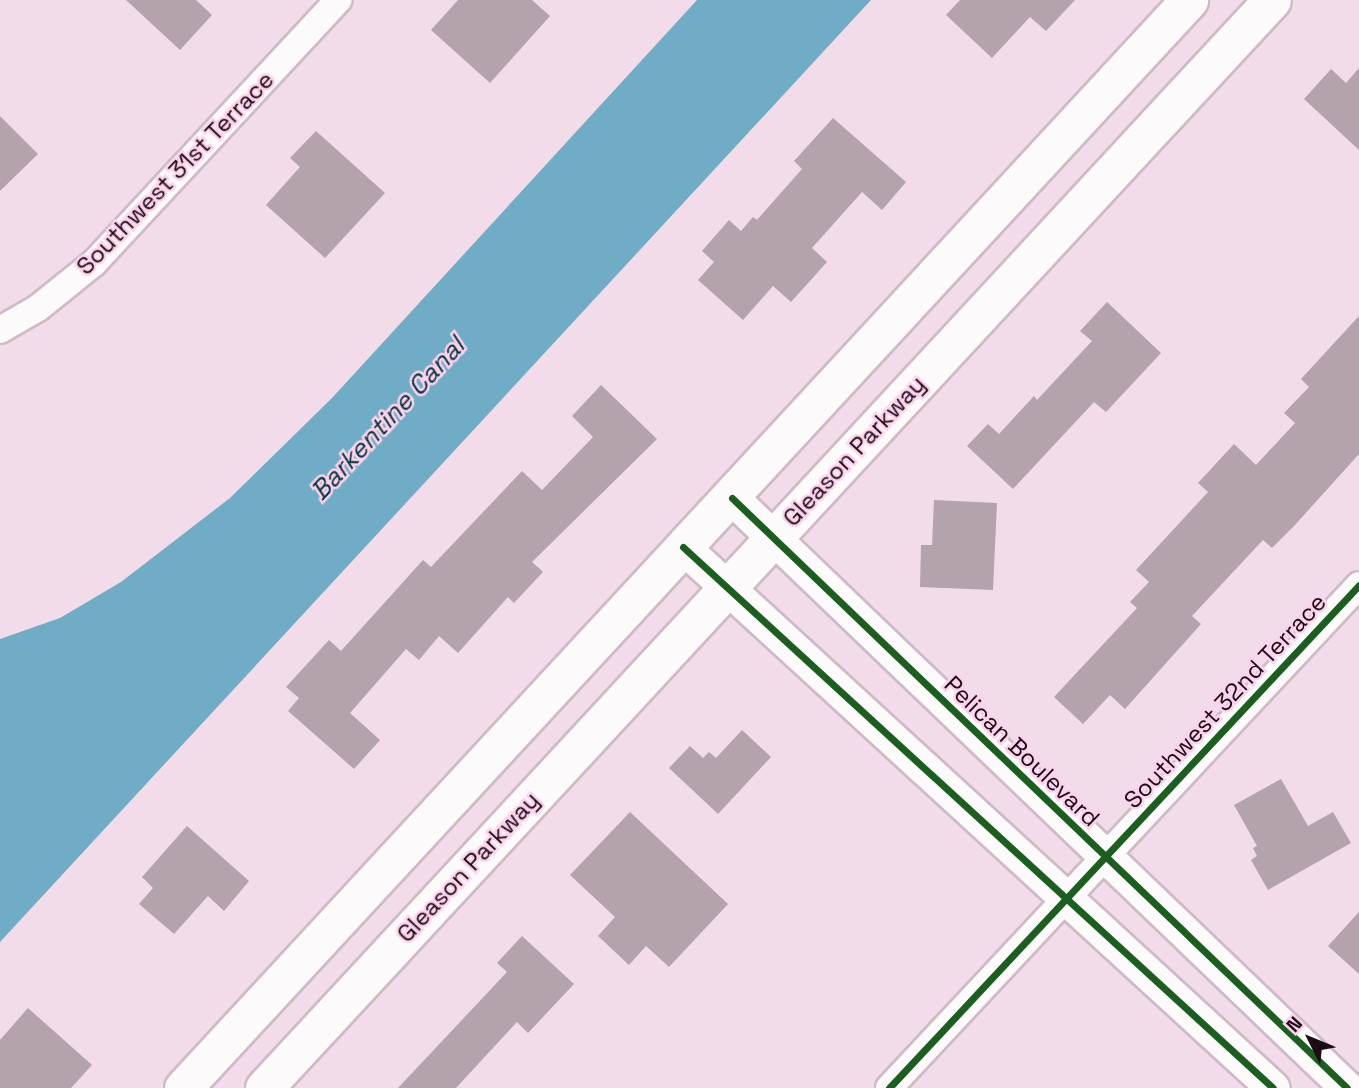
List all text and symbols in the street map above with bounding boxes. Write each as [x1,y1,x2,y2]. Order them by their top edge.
street label: Southwest 31st Terrace [70,65,280,281]
water label: Barkentine Canal [304,331,472,507]
street label: Gleason Parkway [777,370,931,532]
street label: Southwest 32nd Terrace [1118,587,1332,815]
street label: Pelican Boulevard [938,670,1106,832]
street label: Gleason Parkway [391,786,545,948]
north arrow [1275,1004,1345,1074]
text: N [1281,1011,1308,1038]

